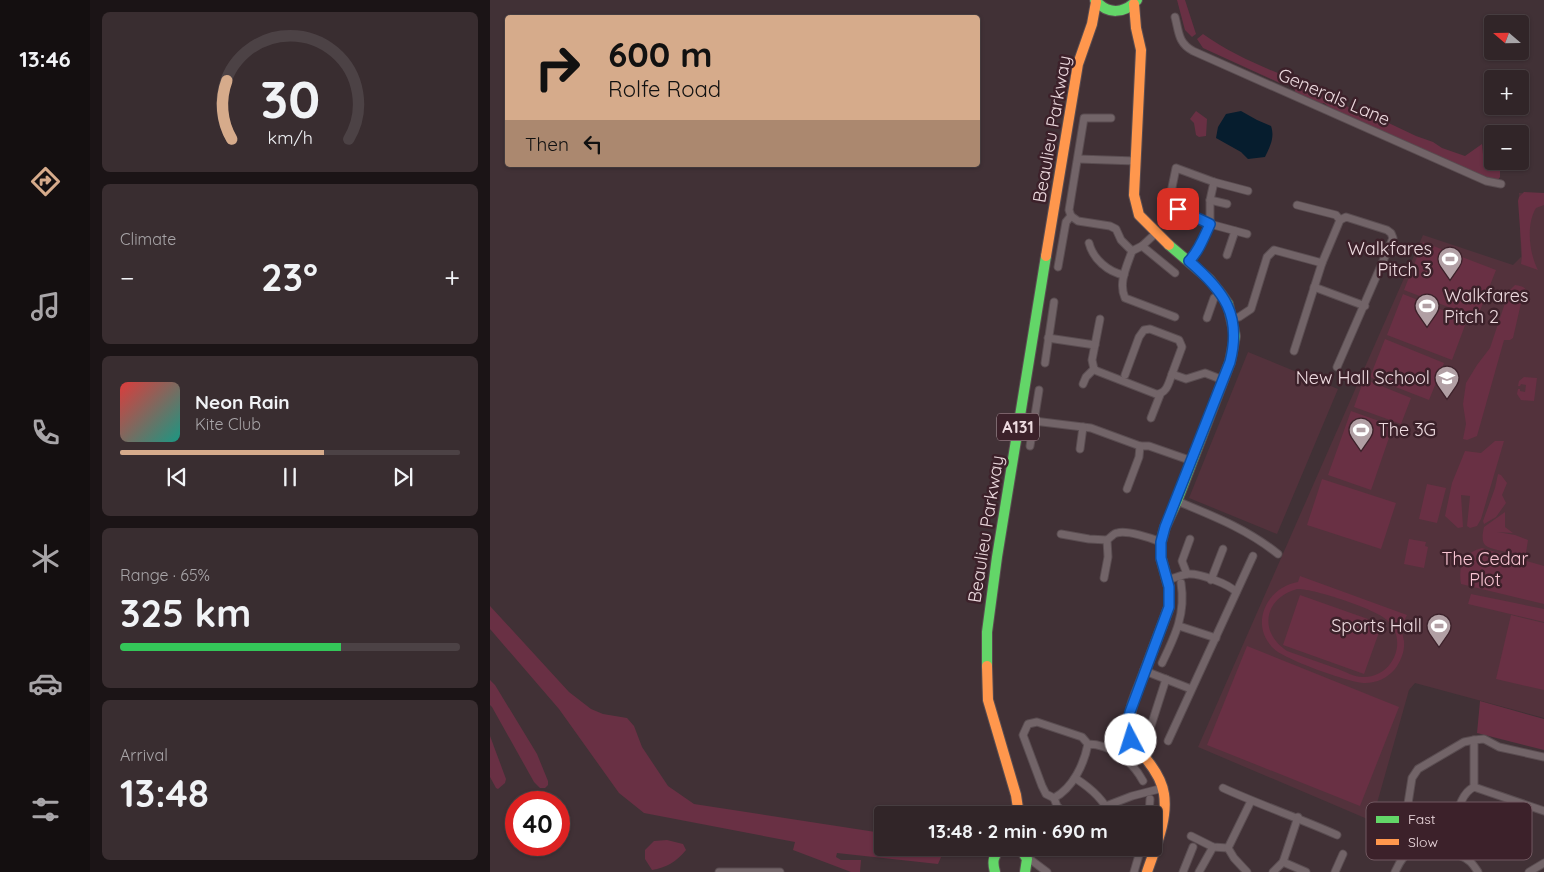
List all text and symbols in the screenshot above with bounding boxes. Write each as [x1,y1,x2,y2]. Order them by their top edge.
north arrow [1484,15,1529,60]
map controls [1484,15,1529,170]
text: 600 m [608,32,712,76]
icon: right [525,35,590,100]
text: 13:46 [19,45,71,73]
street label: Beaulieu Parkway [1027,54,1076,204]
street label: Generals Lane [1275,63,1394,130]
text: 30 [260,66,320,131]
button: + [1484,70,1529,115]
text: Rolfe Road [608,75,721,103]
button: − [1484,125,1529,170]
text: km/h [267,126,313,148]
icon: left [579,130,607,158]
text: Then [525,132,569,156]
icon: directions [28,164,63,199]
pin [1157,188,1199,230]
icon: arrive [1164,195,1192,223]
text: Climate [120,229,176,249]
place label: Walkfares Pitch 3 [1348,237,1432,281]
sports icon: Walkfares Pitch 3 [1437,246,1463,280]
text: 23° [261,253,318,301]
text: − [120,260,135,295]
text: + [444,260,460,295]
place label: Walkfares Pitch 2 [1444,284,1528,328]
icon: music [28,289,63,324]
sports icon: Walkfares Pitch 2 [1414,293,1440,327]
school or university icon: New Hall School [1434,365,1460,399]
place label: New Hall School [1296,366,1430,389]
text: Neon Rain [195,390,290,414]
text: Kite Club [195,414,261,434]
road number: A131 [997,414,1039,441]
icon: phone [28,415,63,450]
sports icon: The 3G [1348,417,1374,451]
place label: The 3G [1378,418,1436,441]
street label: Beaulieu Parkway [962,454,1009,604]
icon: previous [163,463,191,491]
icon: pause [276,463,304,491]
icon: next [389,463,417,491]
icon: climate [28,541,63,576]
park label: The Cedar Plot [1442,547,1528,591]
text: Range · 65% [120,565,210,585]
text: 325 km [120,589,251,637]
sports icon: Sports Hall [1426,613,1452,647]
place label: Sports Hall [1331,614,1422,637]
icon: car [28,666,63,701]
position arrow [1104,713,1156,765]
text: Arrival [120,745,168,765]
text: 13:48 [120,769,209,817]
speed limit sign: 40 [505,791,570,856]
icon: filters [28,792,63,827]
legend [1366,802,1532,860]
text: Fast [1408,810,1436,828]
text: 13:48 · 2 min · 690 m [928,819,1108,843]
text: Slow [1408,833,1438,851]

